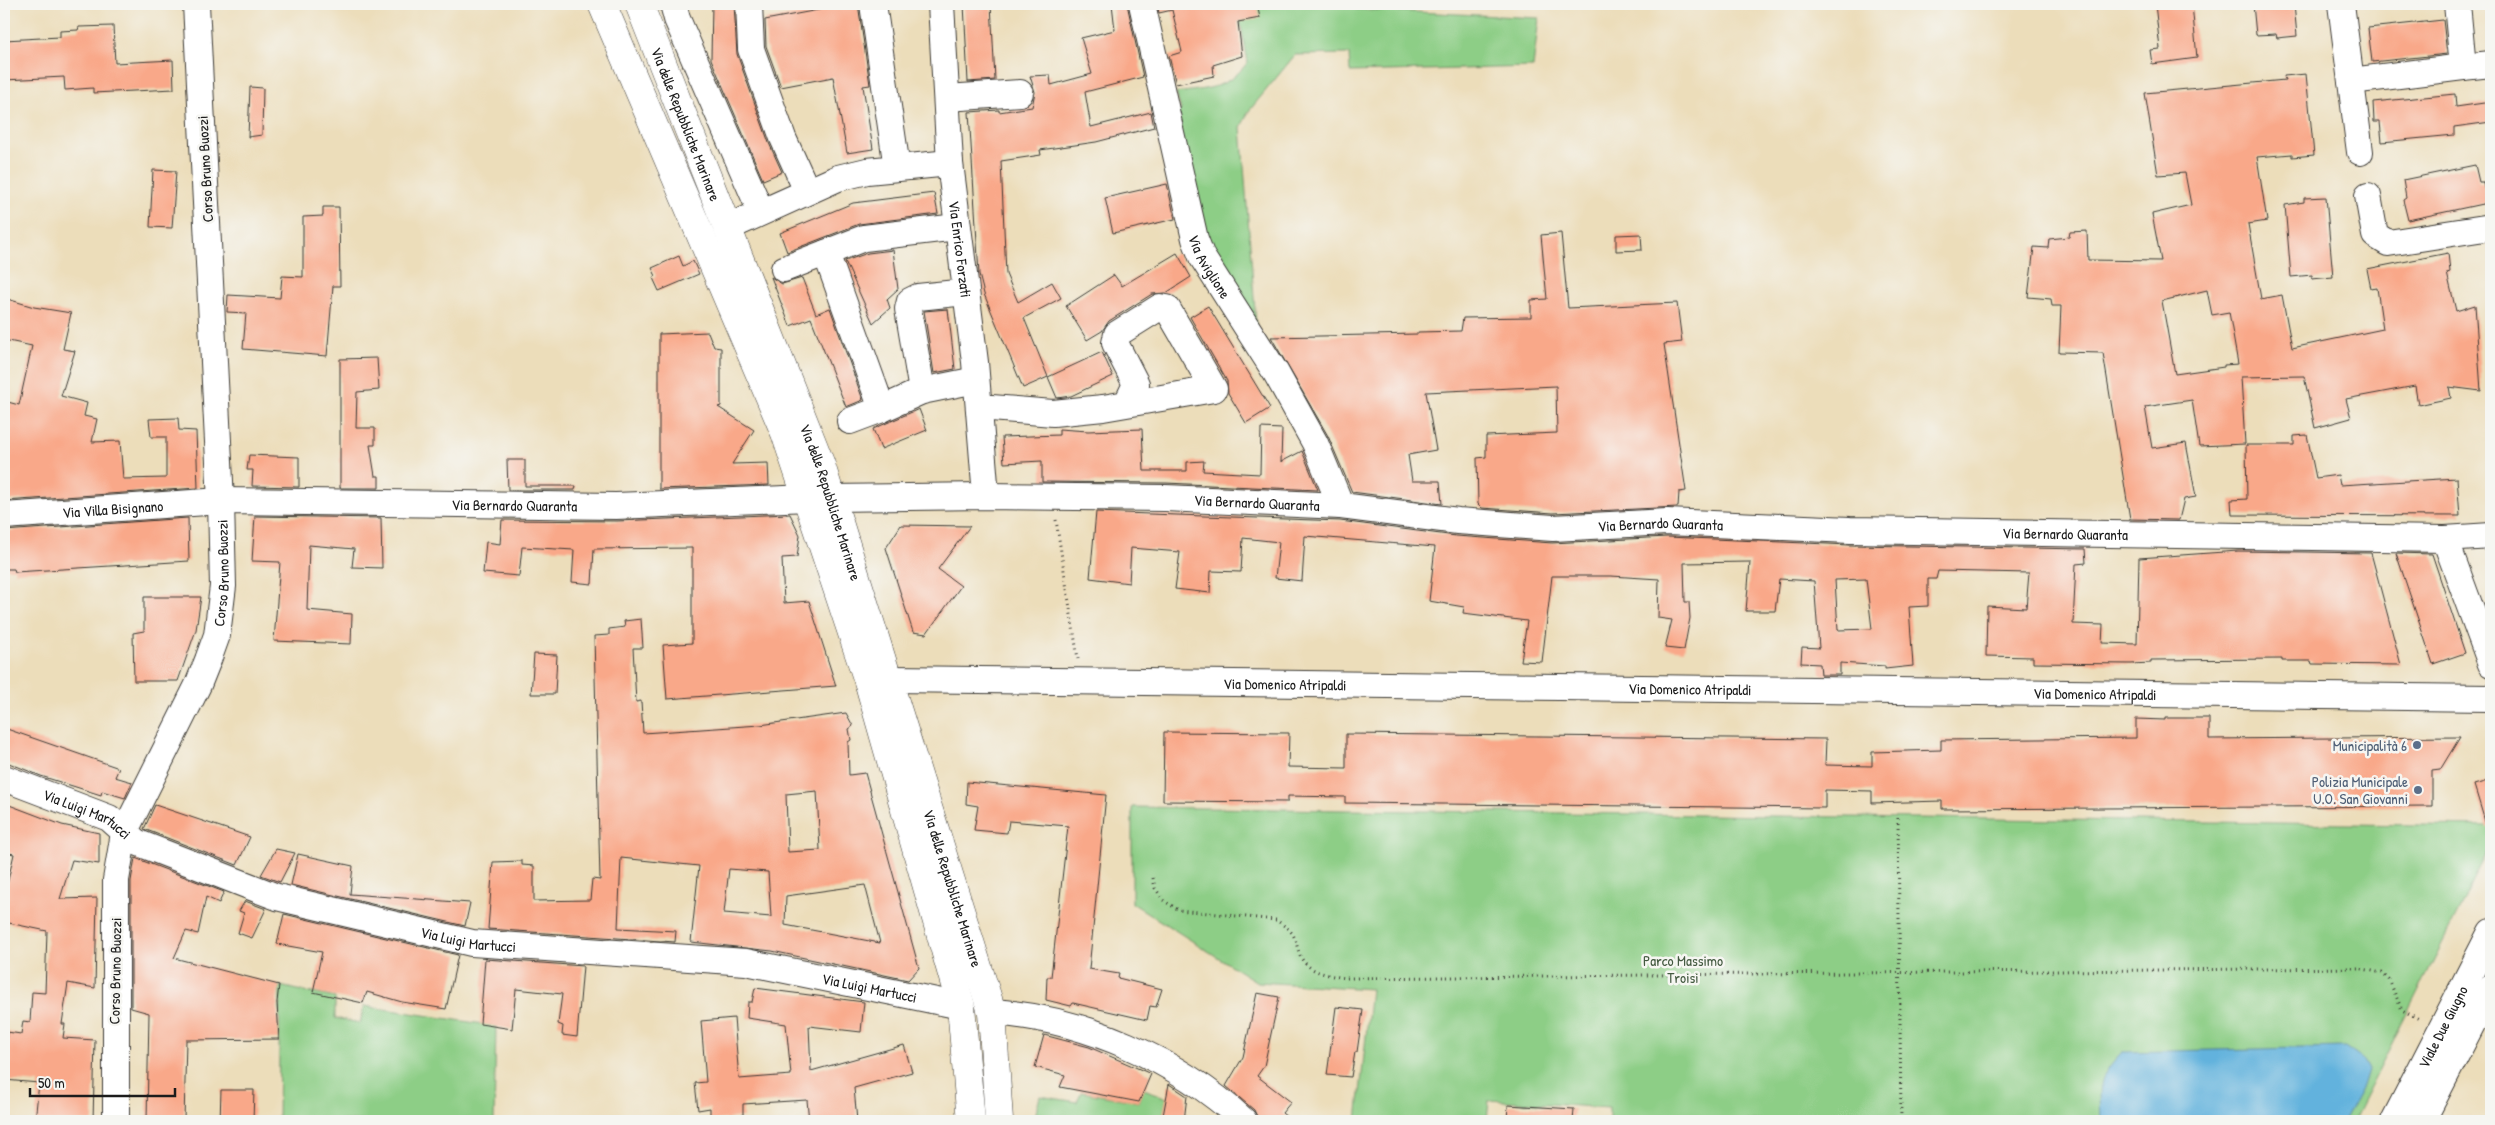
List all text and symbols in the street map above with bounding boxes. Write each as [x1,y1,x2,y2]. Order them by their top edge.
street label: Via delle Repubbliche Marinare [647,44,726,204]
street label: Corso Bruno Buozzi [192,115,218,223]
street label: Via Enrico Forzati [944,199,977,299]
street label: Via Aviglione [1184,233,1236,302]
street label: Via delle Repubbliche Marinare [795,421,867,583]
street label: Via Bernardo Quaranta [1194,489,1320,516]
street label: Via Bernardo Quaranta [452,493,577,516]
street label: Via Villa Bisignano [62,495,164,522]
street label: Via Bernardo Quaranta [1597,511,1724,536]
street label: Corso Bruno Buozzi [208,519,234,627]
street label: Via Bernardo Quaranta [2002,522,2128,545]
street label: Via Domenico Atripaldi [1223,672,1347,695]
street label: Via Domenico Atripaldi [1628,677,1752,700]
street label: Via Domenico Atripaldi [2033,682,2157,705]
place label: Municipalità 6 [2333,735,2407,756]
marker: Municipalità 6 [2411,739,2423,751]
place label: Polizia Municipale U.O. San Giovanni [2312,771,2408,809]
street label: Via Luigi Martucci [40,783,136,844]
marker: Polizia Municipale U.O. San Giovanni [2412,784,2424,796]
street label: Via delle Repubbliche Marinare [919,807,988,970]
street label: Corso Bruno Buozzi [104,917,126,1025]
street label: Via Luigi Martucci [419,921,517,957]
park label: Parco Massimo Troisi [1643,950,1723,988]
street label: Via Luigi Martucci [820,967,919,1007]
street label: Viale Due Giugno [2413,982,2472,1071]
scale bar [30,1065,175,1097]
text: 50 m [38,1072,65,1093]

